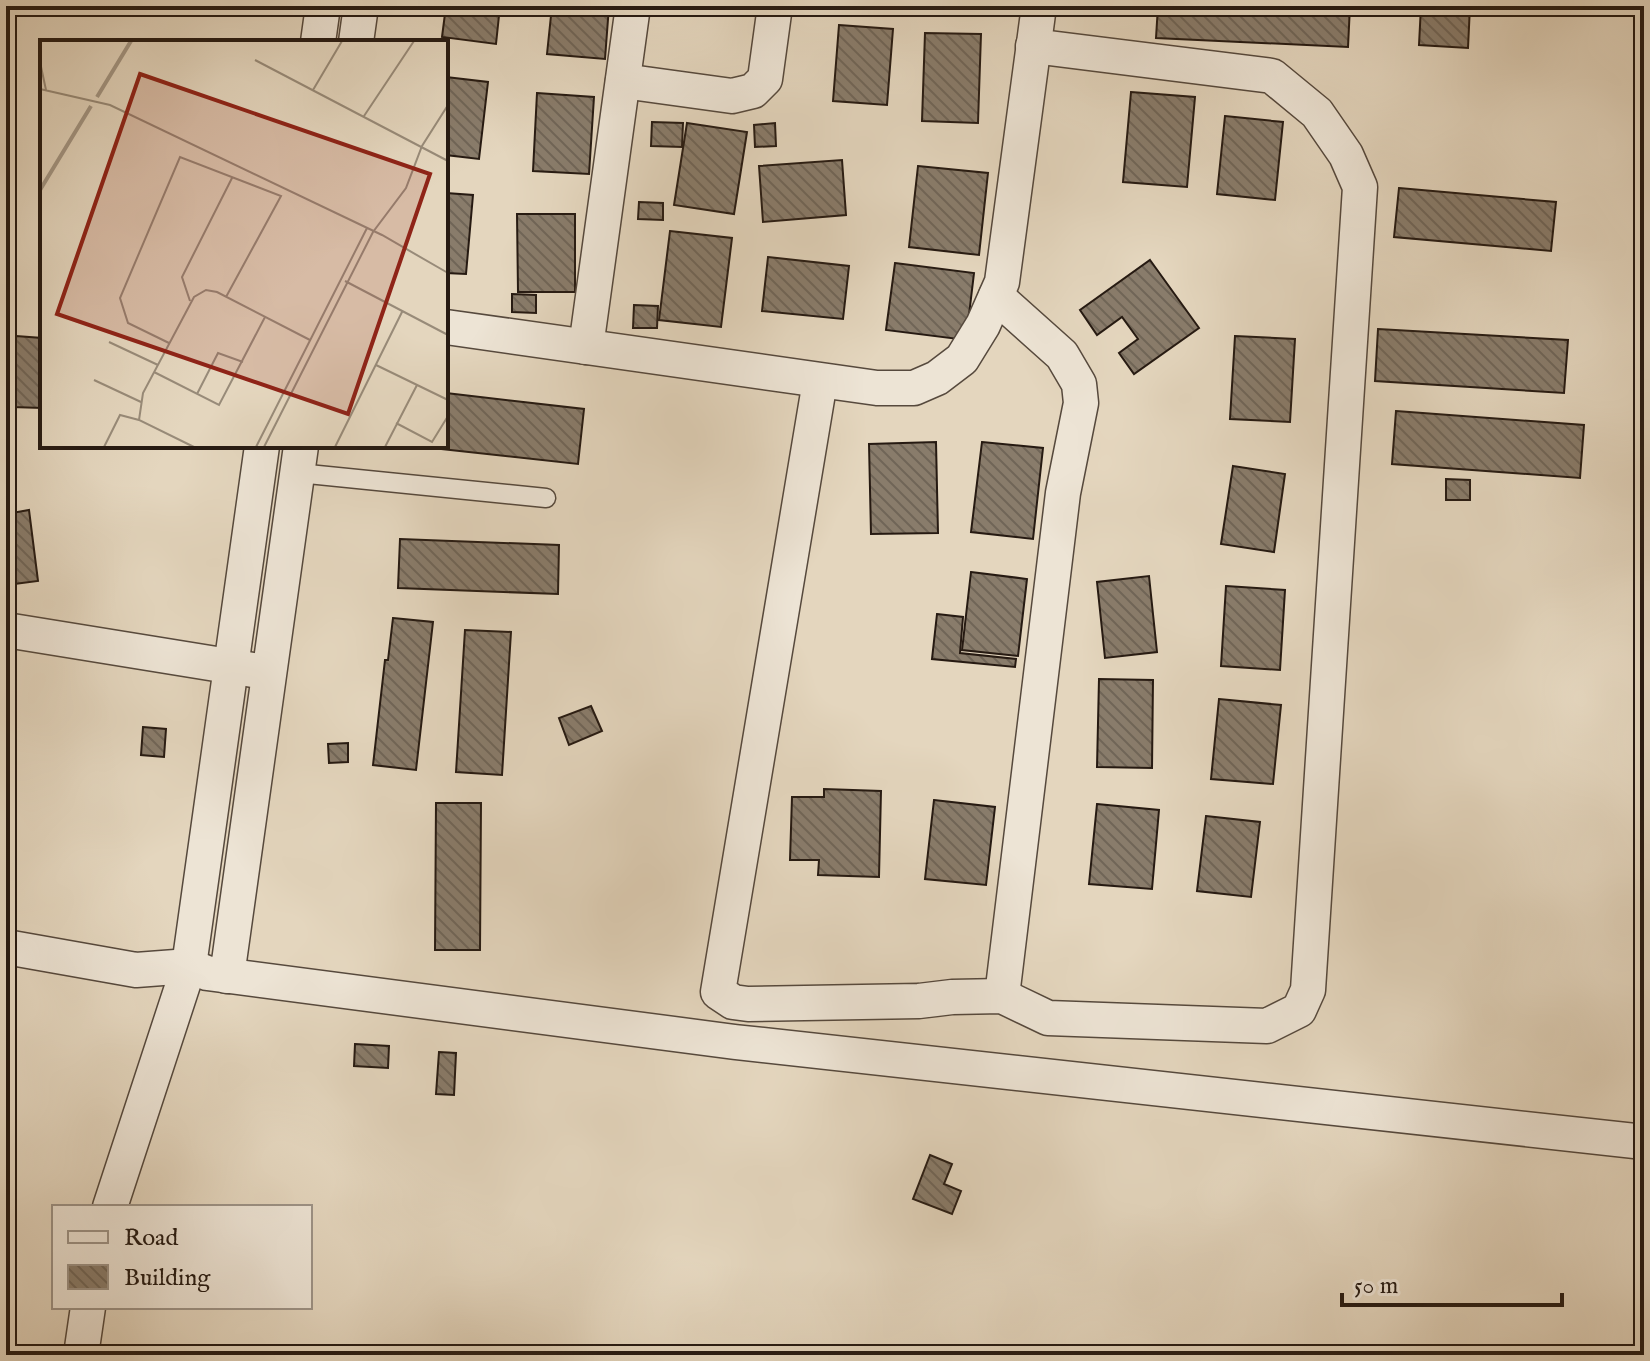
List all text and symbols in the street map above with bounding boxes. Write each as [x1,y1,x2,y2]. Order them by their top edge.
inset map [40,40,448,448]
legend [52,1205,312,1309]
text: Road [124,1223,178,1254]
scale bar [1342,1257,1562,1307]
text: Building [124,1263,211,1294]
text: 50 m [1354,1271,1398,1302]

